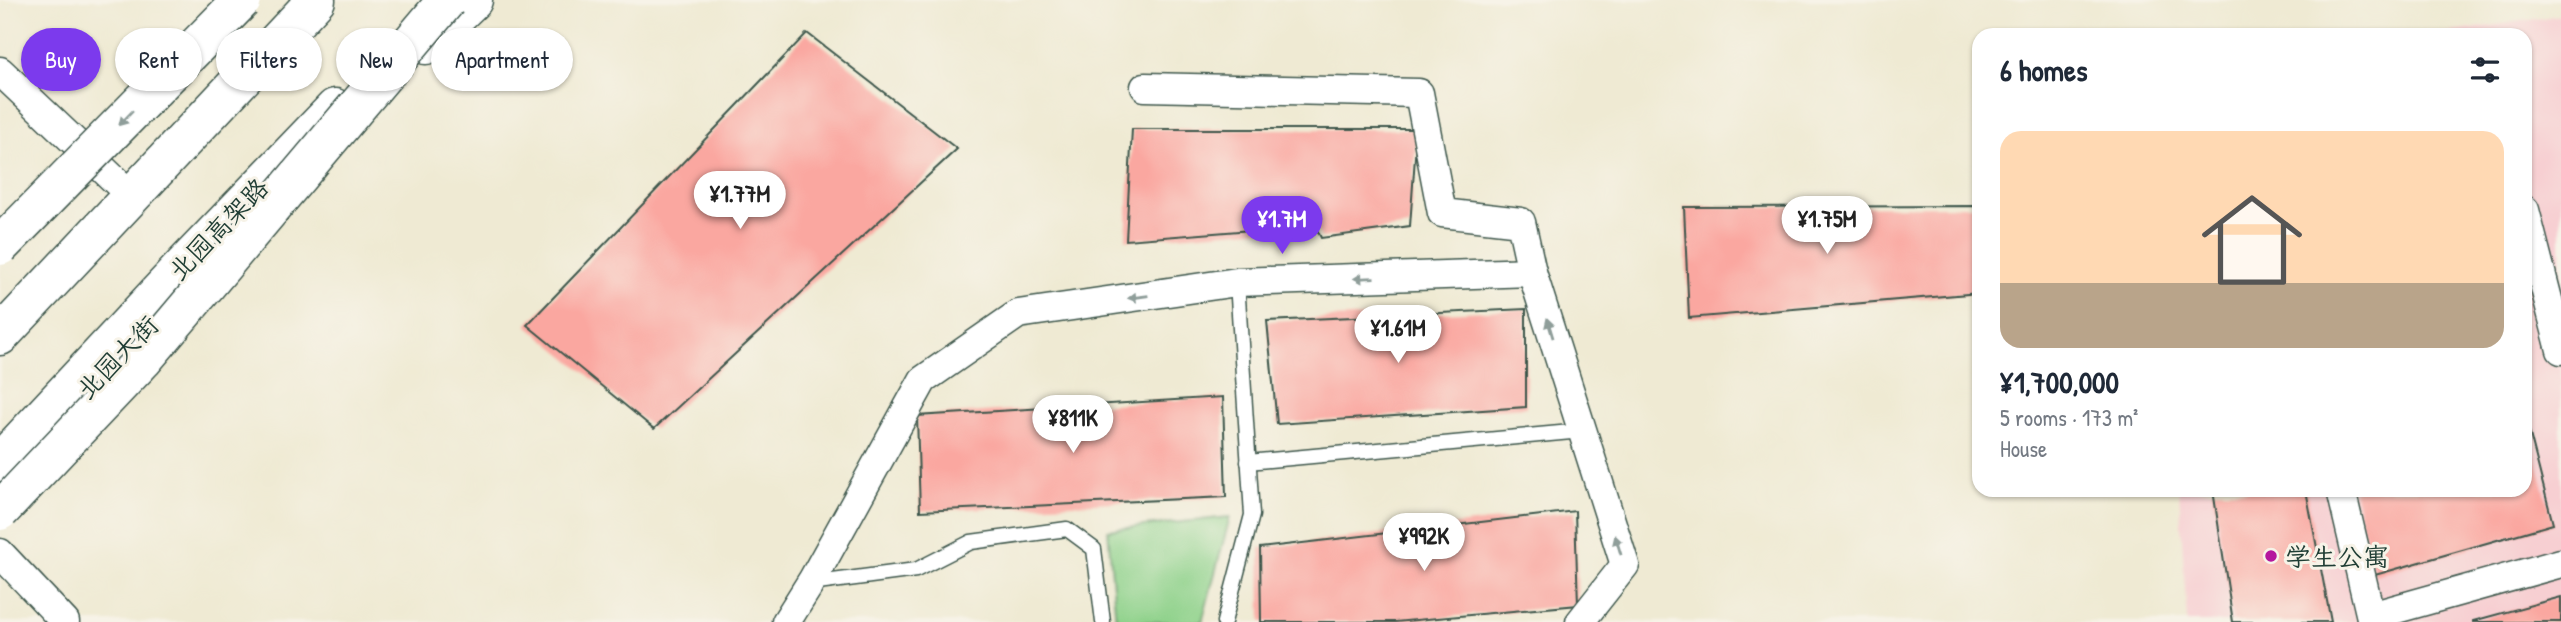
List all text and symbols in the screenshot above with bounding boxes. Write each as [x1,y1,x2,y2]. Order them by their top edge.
chip: Buy [21,28,101,91]
chip: Rent [115,28,202,91]
chip: Filters [216,28,322,91]
chip: New [336,28,417,91]
chip: Apartment [431,28,573,91]
text: 6 homes [2000,50,2087,90]
icon: filters [2466,51,2504,89]
one-way arrow [118,109,134,126]
street label: 北园高架路 [160,170,276,288]
pin: ¥1.77M [683,172,797,231]
icon: home [2189,177,2315,303]
text: ¥1.77M [710,178,770,209]
pin: ¥1.7M [1233,196,1331,256]
pin: ¥1.75M [1770,196,1884,256]
text: ¥1.7M [1257,203,1307,234]
text: ¥1.75M [1798,203,1856,234]
one-way arrow [1353,272,1375,283]
one-way arrow [1127,291,1149,302]
pin: ¥1.61M [1341,306,1455,365]
street label: 北园大街 [68,307,166,407]
text: ¥1.61M [1370,312,1426,343]
one-way arrow [1544,318,1555,339]
text: ¥1,700,000 [2000,362,2119,402]
pin: ¥811K [1024,396,1122,455]
text: ¥811K [1048,402,1098,433]
text: 5 rooms · 173 m² [2000,402,2138,433]
text: House [2000,433,2047,464]
pin: ¥992K [1375,514,1473,573]
text: ¥992K [1399,520,1449,551]
one-way arrow [1613,535,1623,556]
place label: 学生公寓 [2285,539,2389,574]
marker: 学生公寓 [2263,548,2279,564]

